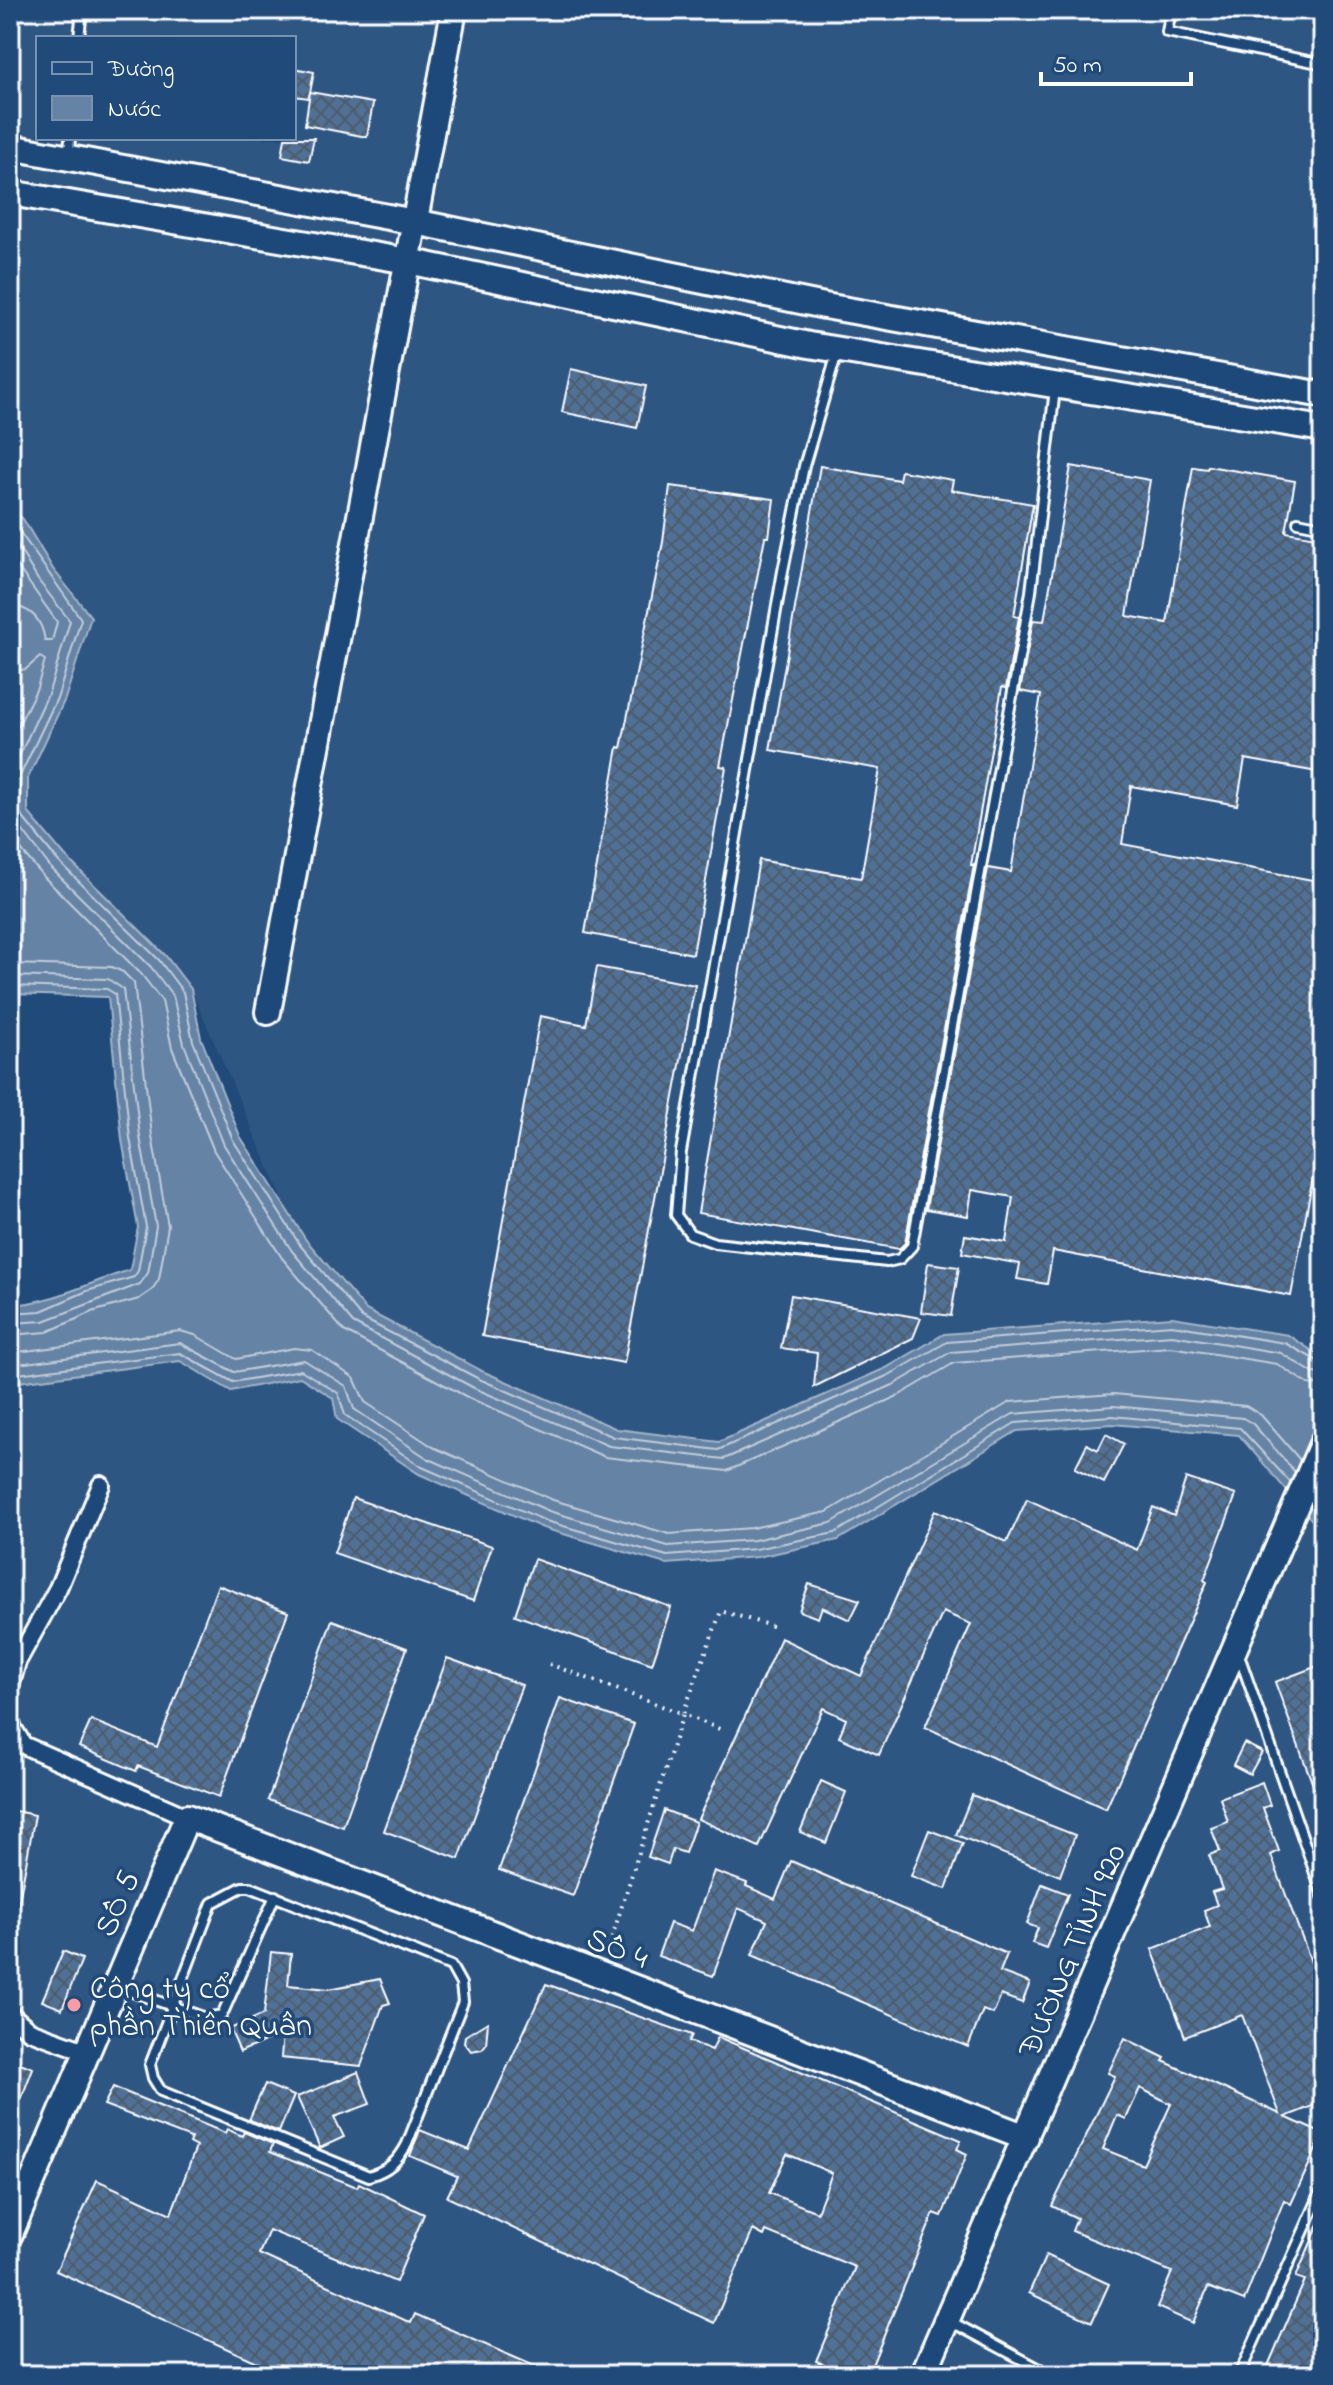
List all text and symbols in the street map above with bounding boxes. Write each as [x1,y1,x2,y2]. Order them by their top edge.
legend [36,36,296,140]
scale bar [1041,36,1191,86]
text: 50 m [1053,49,1102,84]
text: Đường [107,53,174,88]
text: Nước [108,93,161,128]
street label: ĐƯỜNG TỈNH 920 [1008,1837,1140,2066]
street label: SỐ 5 [84,1864,154,1945]
street label: SỐ 4 [579,1917,654,1983]
place label: Công ty cổ phần Thiên Quân [90,1967,312,2051]
marker: Công ty cổ phần Thiên Quân [65,1996,83,2014]

